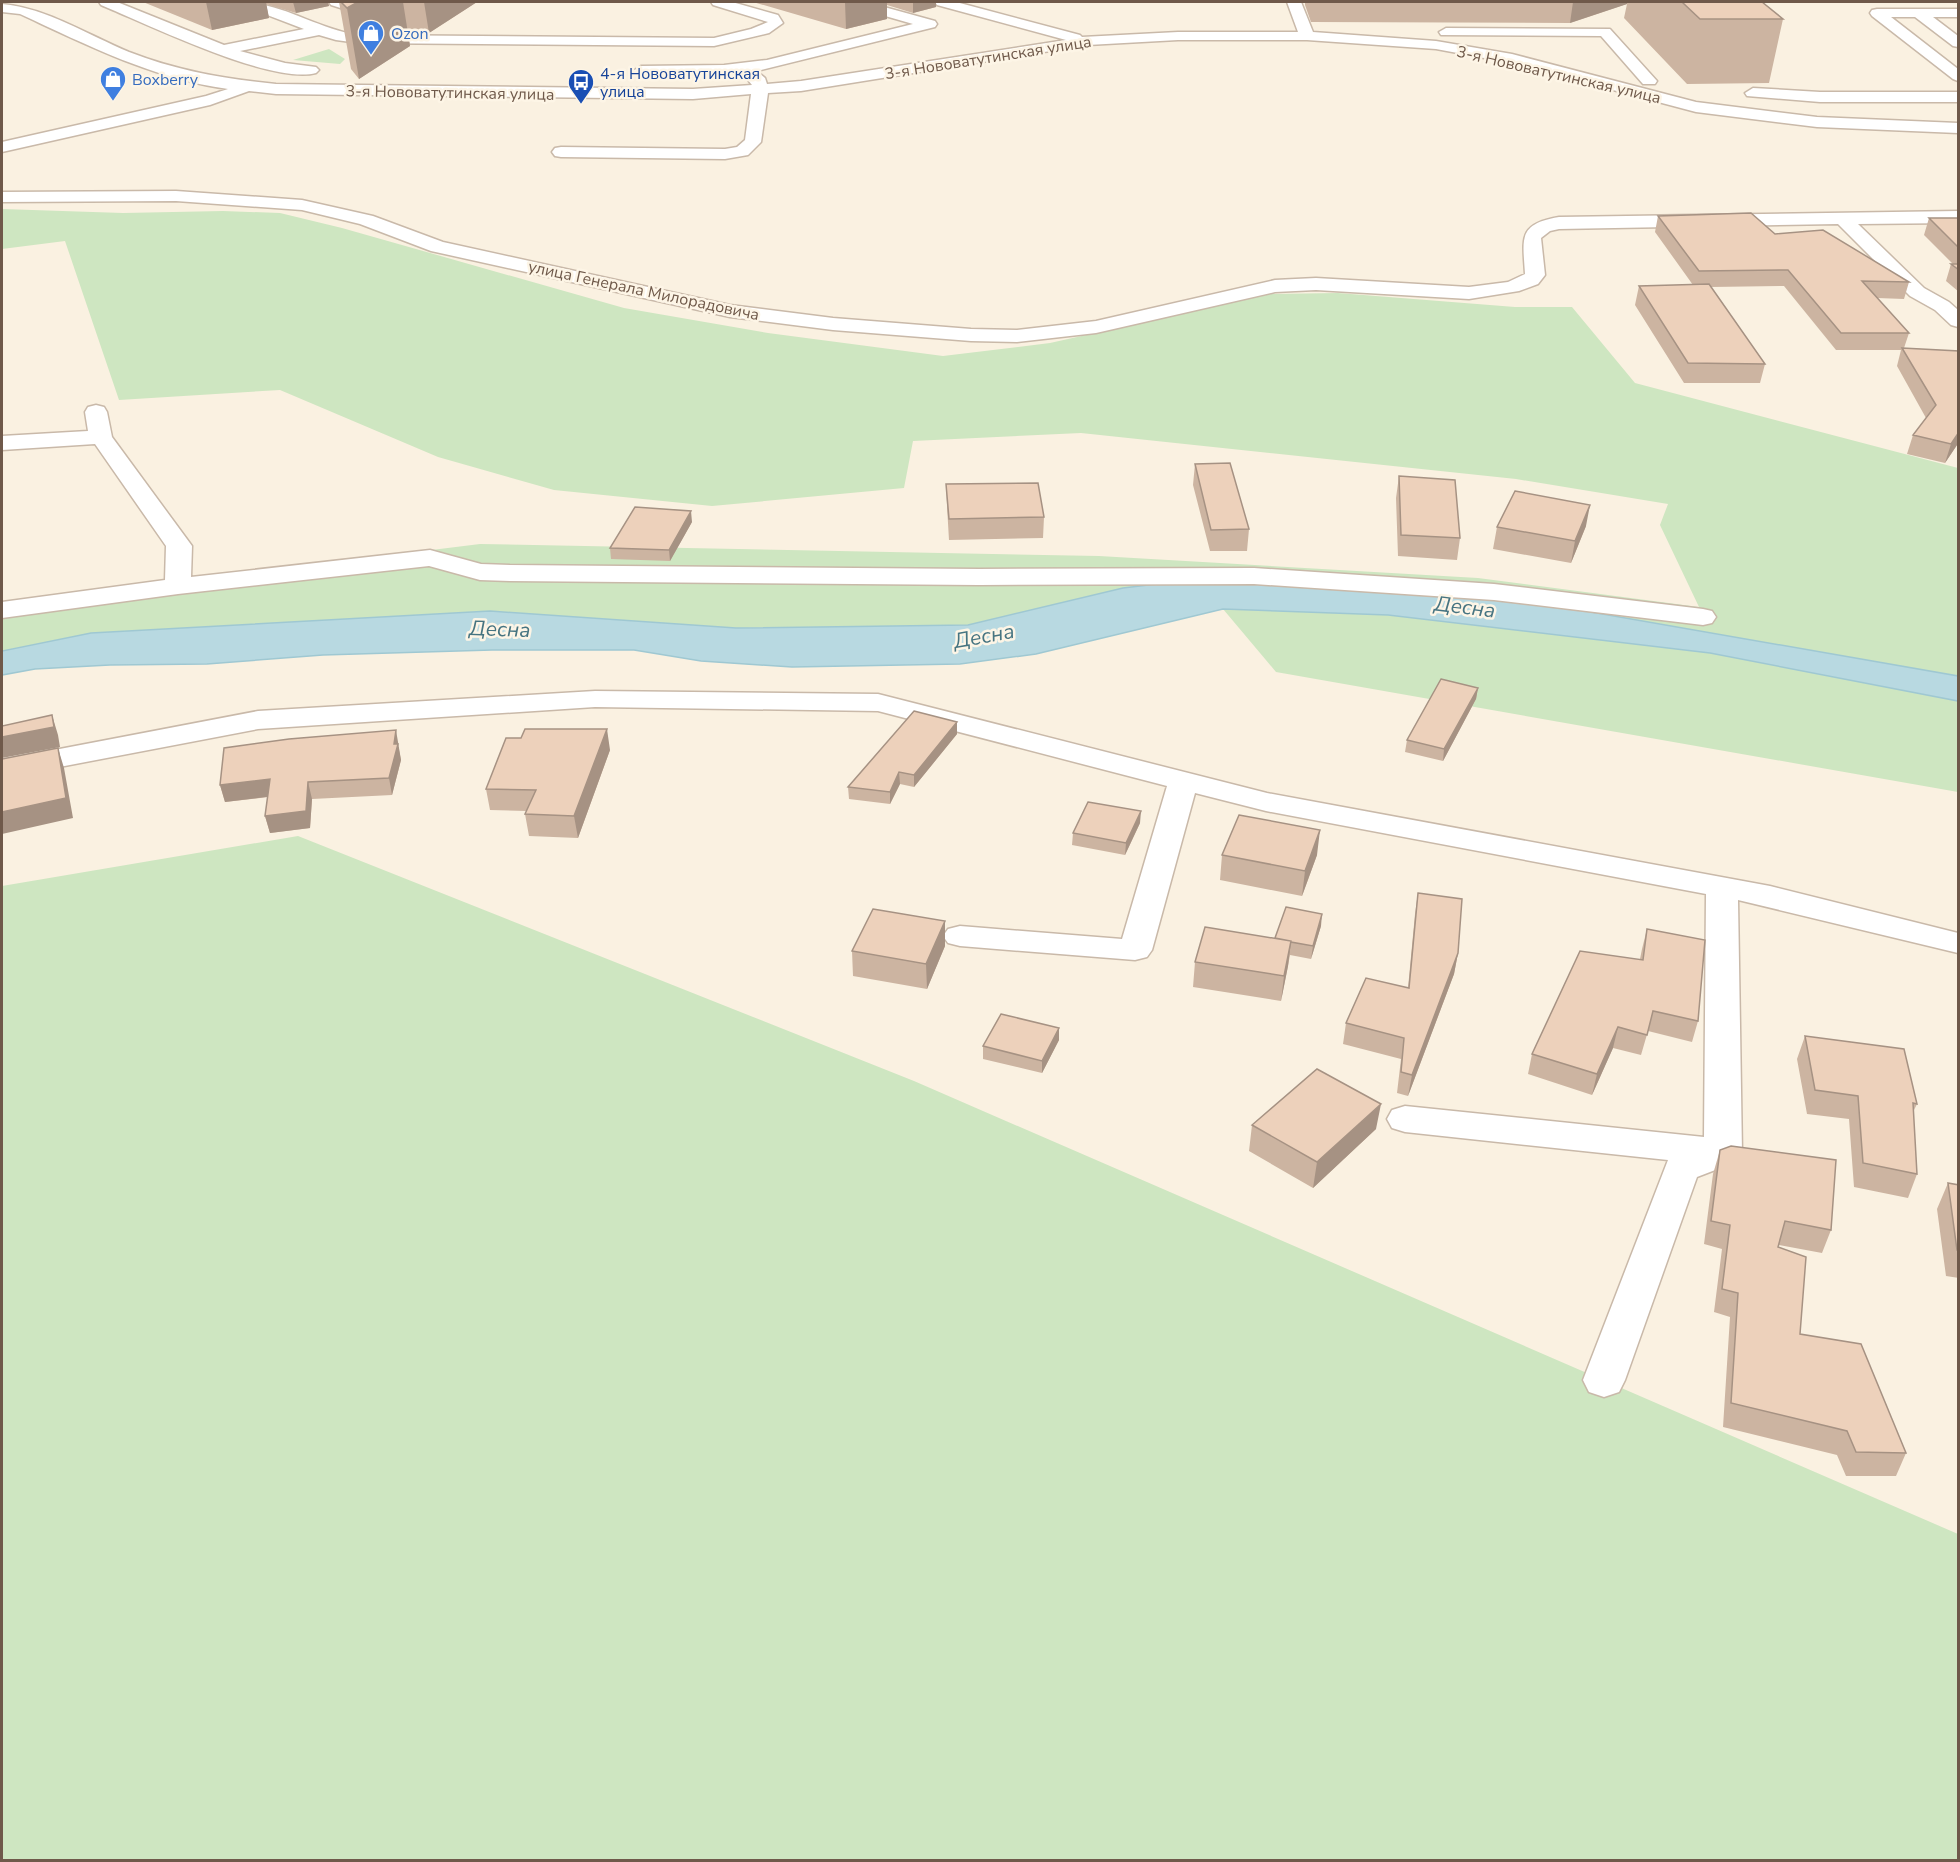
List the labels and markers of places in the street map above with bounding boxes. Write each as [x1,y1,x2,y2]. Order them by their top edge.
shop icon: Ozon [356,18,386,56]
place label: Ozon [391,23,429,45]
place label: 4-я Нововатутинская улица [600,63,760,103]
shop icon: Boxberry [98,64,128,102]
bus stop icon: 4-я Нововатутинская улица [566,67,596,105]
place label: Boxberry [132,69,199,91]

